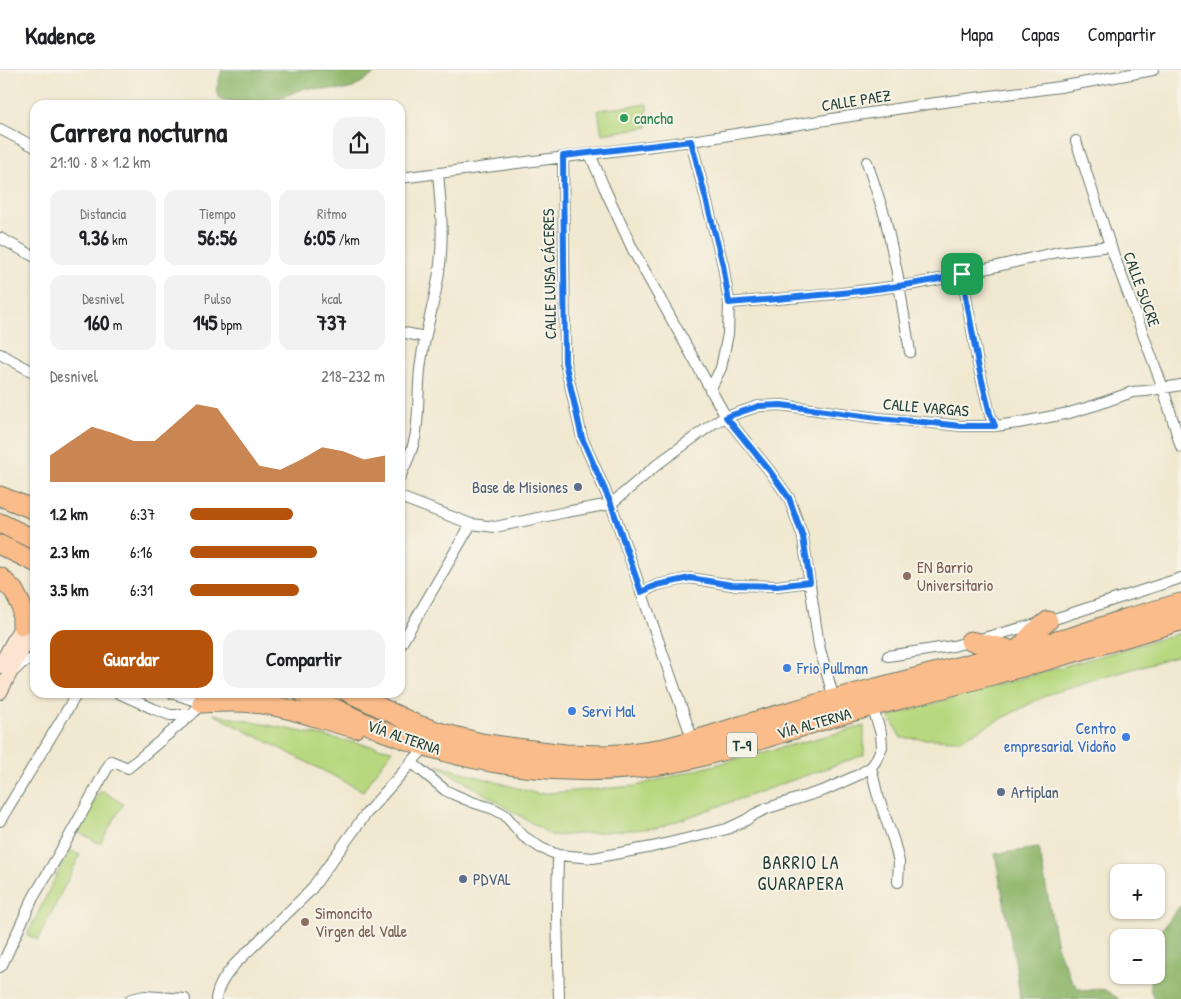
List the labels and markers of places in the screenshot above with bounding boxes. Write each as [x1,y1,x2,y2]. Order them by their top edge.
place label: cancha [634,107,673,129]
marker: cancha [618,112,630,124]
pin [941,253,983,295]
place label: Base de Misiones [472,476,568,498]
marker: Base de Misiones [572,481,584,493]
place label: EN Barrio Universitario [917,556,994,596]
marker: EN Barrio Universitario [901,570,913,582]
place label: Frio Pullman [796,657,868,679]
marker: Frio Pullman [781,662,793,674]
place label: Servi Mal [582,700,636,722]
marker: Servi Mal [566,705,578,717]
place label: Centro empresarial Vidoño [1004,717,1117,757]
marker: Centro empresarial Vidoño [1120,731,1132,743]
place label: Artiplan [1011,781,1059,803]
marker: Artiplan [995,786,1007,798]
place label: PDVAL [473,868,511,890]
marker: PDVAL [457,873,469,885]
place label: Simoncito Virgen del Valle [315,902,408,942]
marker: Simoncito Virgen del Valle [299,916,311,928]

